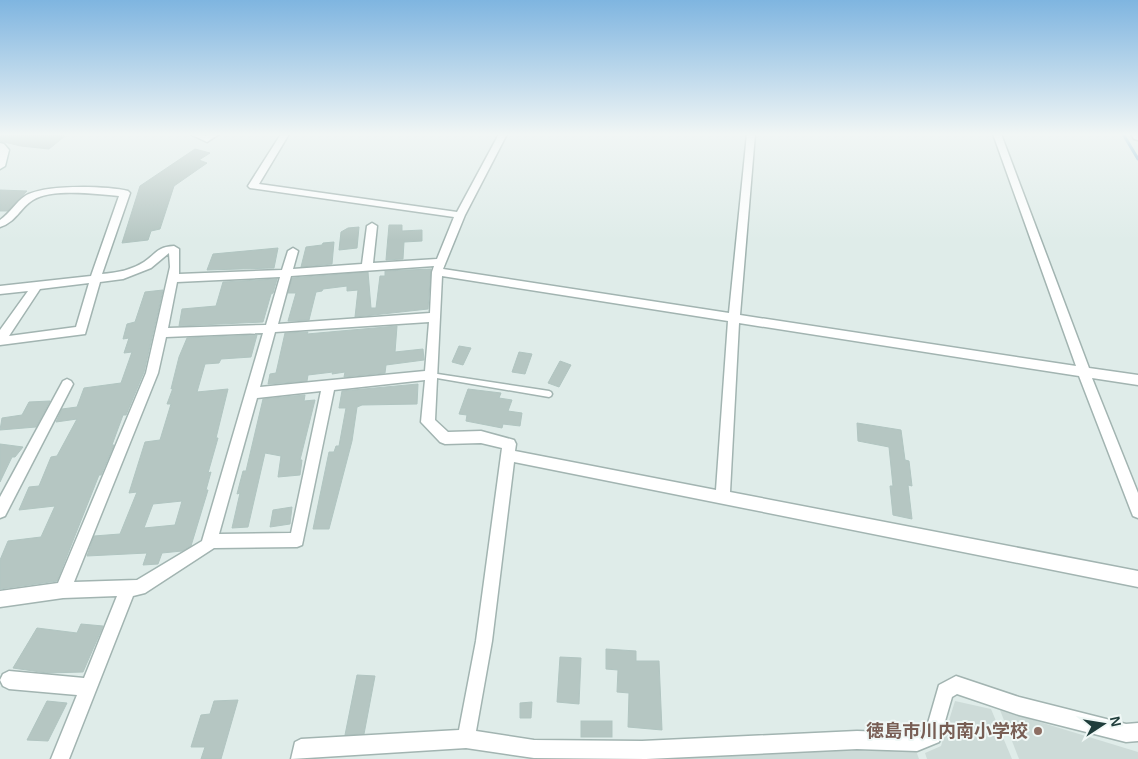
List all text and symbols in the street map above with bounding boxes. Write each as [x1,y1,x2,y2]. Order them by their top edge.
north arrow [1078,699,1128,749]
text: N [1107,715,1125,728]
place label: 徳島市川内南小学校 [866,721,1028,741]
marker: 徳島市川内南小学校 [1032,725,1044,737]

